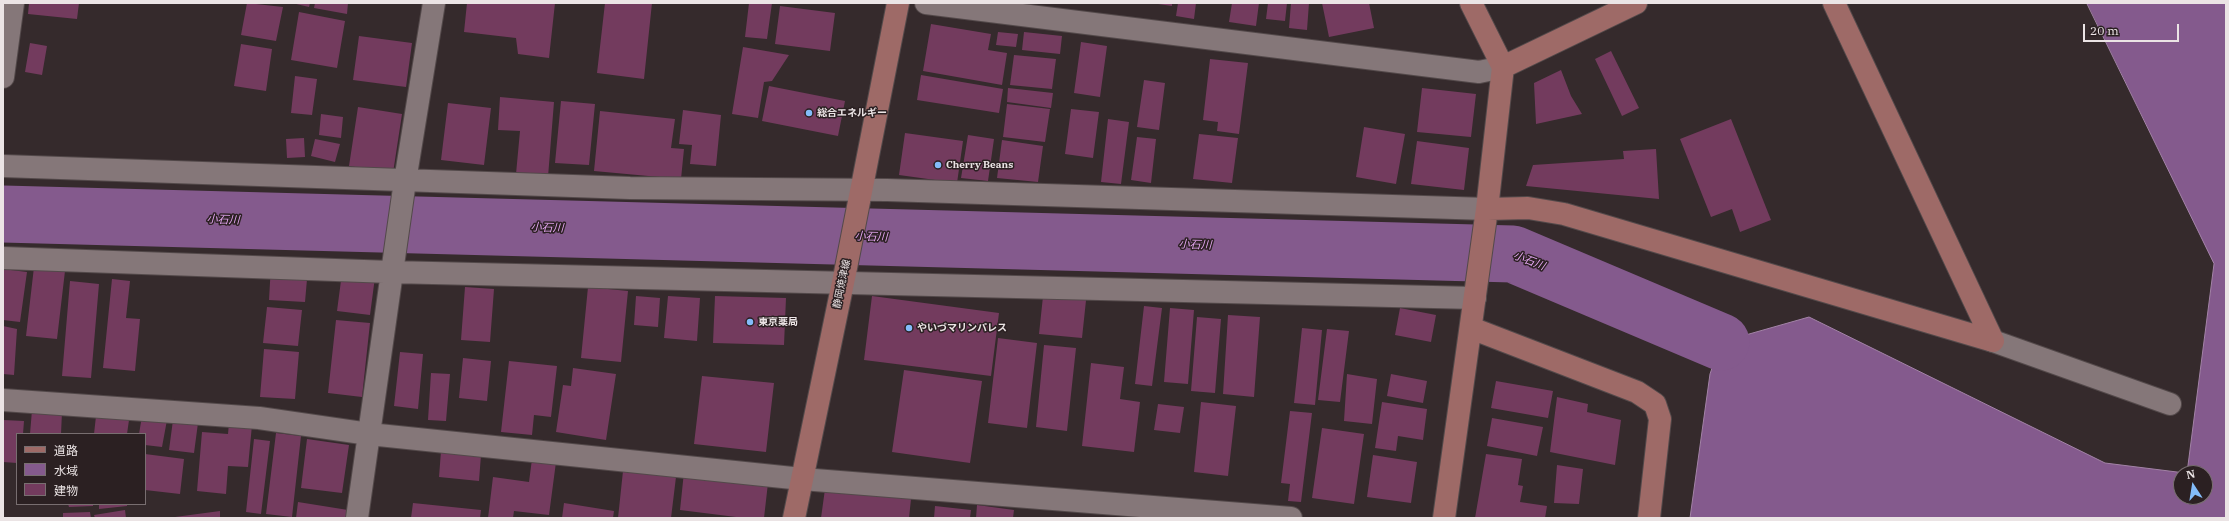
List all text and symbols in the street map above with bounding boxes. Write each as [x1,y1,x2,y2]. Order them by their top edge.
scale bar [2085,16,2181,42]
text: 20 m [2090,23,2119,38]
place label: 総合エネルギー [817,107,887,119]
marker: 総合エネルギー [804,108,814,118]
place label: Cherry Beans [946,159,1013,171]
marker: Cherry Beans [933,160,943,170]
water label: 小石川 [206,213,240,227]
water label: 小石川 [530,221,564,235]
water label: 小石川 [854,230,888,244]
water label: 小石川 [1178,238,1212,252]
water label: 小石川 [1511,249,1547,273]
street label: 静岡焼津線 [831,258,853,310]
place label: 東京薬局 [758,316,798,328]
marker: 東京薬局 [745,317,755,327]
place label: やいづマリンパレス [917,322,1007,334]
marker: やいづマリンパレス [904,323,914,333]
legend [16,433,146,505]
text: 道路 [54,443,78,458]
text: 水域 [54,463,78,478]
north arrow [2173,465,2213,505]
text: N [2185,466,2196,482]
text: 建物 [54,483,78,498]

